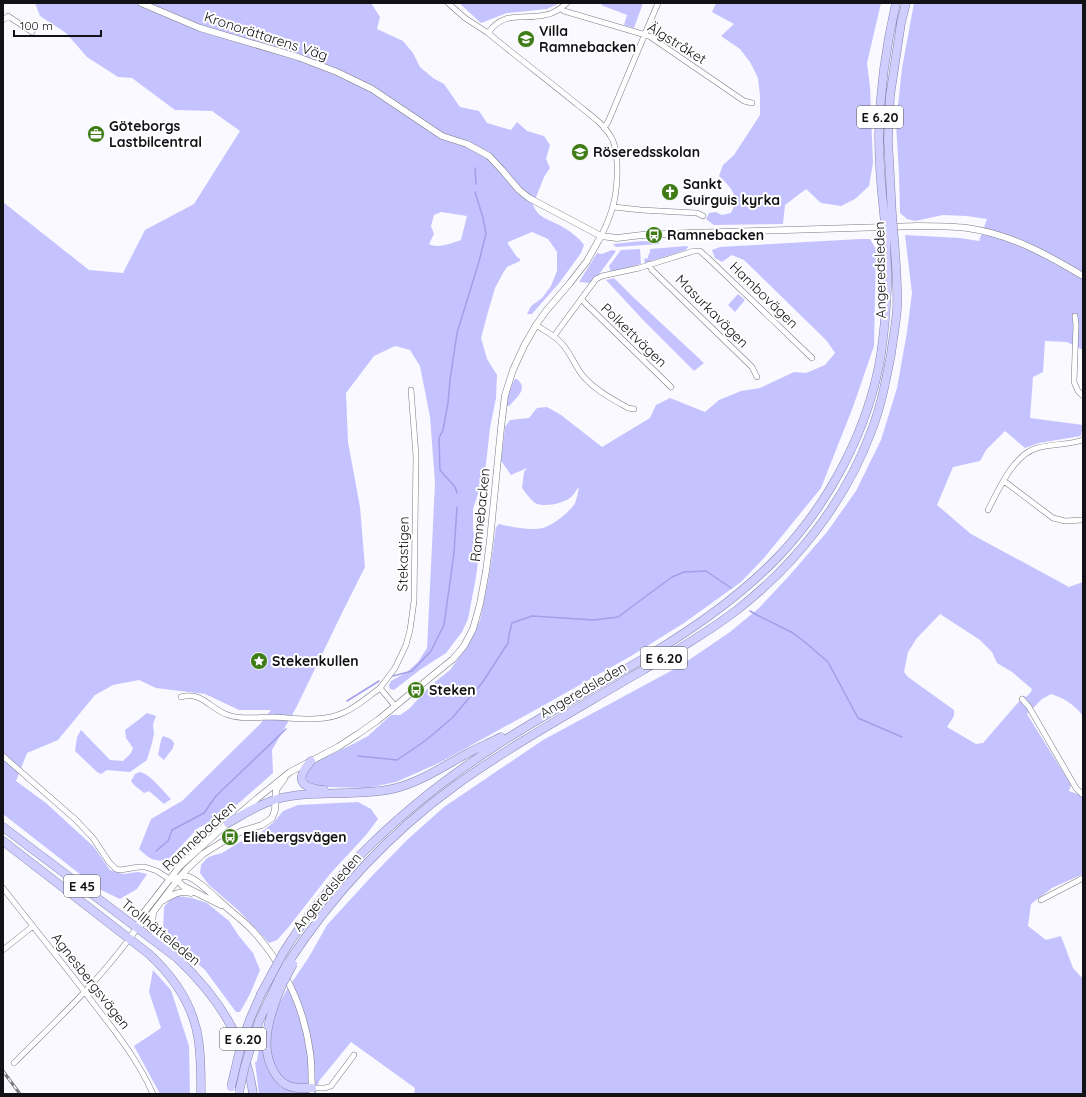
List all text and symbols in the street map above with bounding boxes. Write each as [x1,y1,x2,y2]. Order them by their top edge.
street label: Kronorättarens Väg [202,8,330,64]
scale bar [14,12,101,38]
text: 100 m [20,18,53,33]
street label: Älgstråket [644,18,710,68]
place label: Villa Ramnebacken [539,22,636,56]
school or university icon: Villa Ramnebacken [516,29,536,49]
road number: E 6.20 [857,106,903,128]
place label: Göteborgs Lastbilcentral [109,117,202,151]
office icon: Göteborgs Lastbilcentral [86,124,106,144]
school or university icon: Röseredsskolan [570,142,590,162]
place label: Röseredsskolan [593,143,700,161]
place label: Sankt Guirguis kyrka [683,175,780,209]
church icon: Sankt Guirguis kyrka [660,182,680,202]
street label: Angeredsleden [870,221,890,319]
bus stop icon: Ramnebacken [644,225,664,245]
place label: Ramnebacken [667,226,764,244]
street label: Hambovägen [726,258,802,332]
street label: Masurkavägen [672,271,752,351]
street label: Polkettvägen [597,299,671,371]
street label: Ramnebacken [466,467,494,563]
street label: Stekastigen [393,516,413,592]
road number: E 6.20 [641,647,687,669]
place icon: Stekenkullen [249,651,269,671]
place label: Stekenkullen [272,652,359,670]
street label: Angeredsleden [536,658,630,722]
bus stop icon: Steken [406,680,426,700]
place label: Steken [429,681,476,699]
street label: Ramnebacken [158,797,240,875]
bus stop icon: Eliebergsvägen [220,827,240,847]
place label: Eliebergsvägen [243,828,347,846]
street label: Angeredsleden [289,849,365,935]
road number: E 45 [64,875,100,897]
street label: Trollhätteleden [118,895,204,969]
street label: Agnesbergsvägen [48,929,134,1033]
road number: E 6.20 [220,1028,266,1050]

